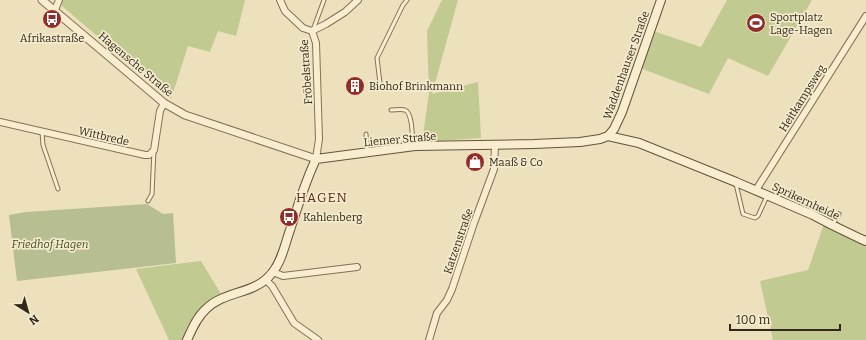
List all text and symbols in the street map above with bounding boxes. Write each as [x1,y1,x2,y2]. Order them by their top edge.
bus stop icon: Afrikastraße [41,8,63,30]
street label: Waddenhauser Straße [601,9,652,121]
place label: Sportplatz Lage-Hagen [770,11,833,37]
sports icon: Sportplatz Lage-Hagen [745,12,767,34]
street label: Hagensche Straße [96,29,176,99]
place label: Afrikastraße [20,32,84,45]
street label: Fröbelstraße [298,39,315,105]
street label: Heitkampsweg [777,62,828,134]
building icon: Biohof Brinkmann [344,75,366,97]
place label: Biohof Brinkmann [369,80,463,93]
street label: Wittbrede [77,124,130,149]
street label: Liemer Straße [363,130,437,149]
shop icon: Maaß & Co [464,151,486,173]
place label: Maaß & Co [489,156,543,169]
street label: Sprikernheide [770,180,842,223]
district label: HAGEN [296,190,348,205]
bus stop icon: Kahlenberg [278,206,300,228]
street label: Katzenstraße [441,207,476,276]
place label: Kahlenberg [303,211,363,224]
park label: Friedhof Hagen [11,238,89,251]
north arrow [8,292,48,332]
scale bar [730,306,840,332]
text: N [26,312,41,328]
text: 100 m [736,313,771,327]

